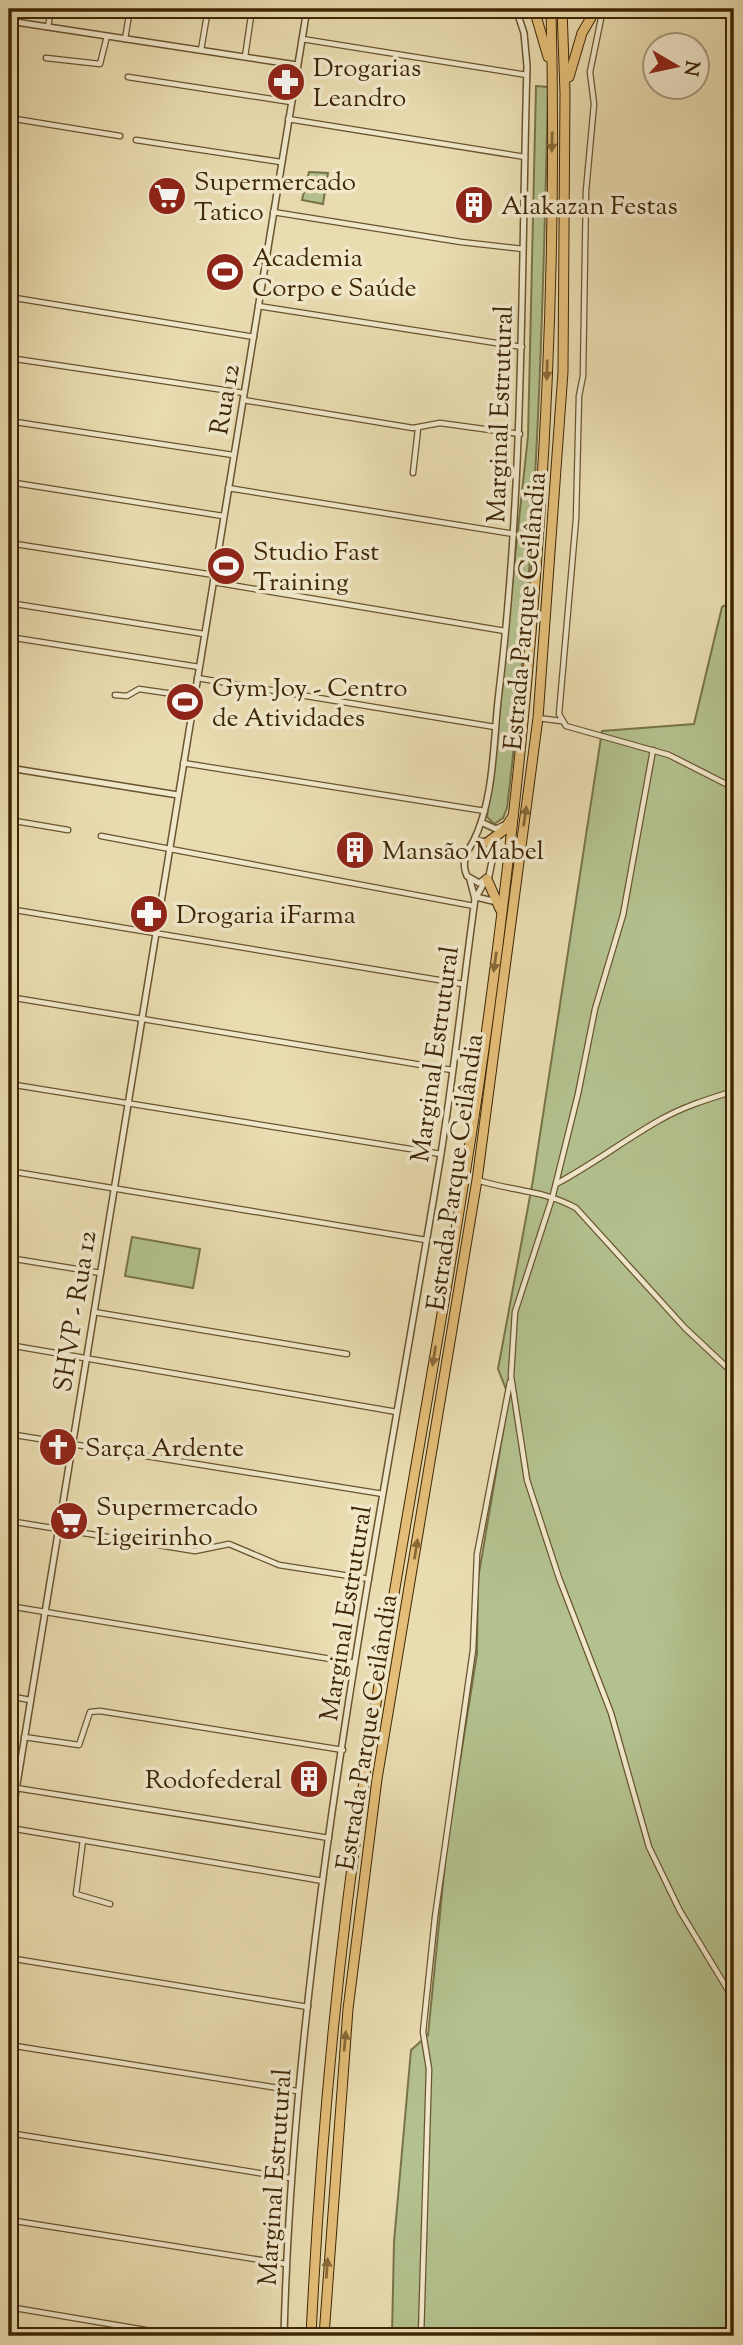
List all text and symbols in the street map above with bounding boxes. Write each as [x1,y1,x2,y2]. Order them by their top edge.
north arrow [642,32,712,102]
place label: Drogarias Leandro [313,51,421,118]
text: N [676,59,705,78]
pharmacy icon: Drogarias Leandro [265,61,307,103]
one-way arrow [546,132,558,154]
place label: Supermercado Tatico [194,165,356,232]
supermarket icon: Supermercado Tatico [146,175,188,217]
building icon: Alakazan Festas [453,184,495,226]
place label: Alakazan Festas [501,189,678,226]
place label: Academia Corpo e Saúde [252,241,417,308]
sports icon: Academia Corpo e Saúde [204,251,246,293]
street label: Marginal Estrutural [479,305,524,524]
one-way arrow [541,359,553,381]
street label: Rua 12 [202,361,251,438]
street label: Estrada Parque Ceilândia [496,471,557,752]
place label: Studio Fast Training [253,535,379,602]
sports icon: Studio Fast Training [205,545,247,587]
place label: Gym Joy - Centro de Atividades [212,671,407,738]
sports icon: Gym Joy - Centro de Atividades [164,681,206,723]
one-way arrow [520,805,531,827]
building icon: Mansão Mabel [334,829,376,871]
place label: Mansão Mabel [382,834,544,871]
pharmacy icon: Drogaria iFarma [128,893,170,935]
place label: Drogaria iFarma [176,898,356,935]
street label: Marginal Estrutural [403,944,470,1165]
one-way arrow [489,951,500,973]
street label: Estrada Parque Ceilândia [419,1032,494,1313]
street label: SHVP - Rua 12 [45,1228,107,1395]
one-way arrow [428,1346,439,1368]
church icon: Sarça Ardente [37,1426,79,1468]
place label: Sarça Ardente [85,1431,244,1468]
place label: Supermercado Ligeirinho [96,1490,258,1557]
supermarket icon: Supermercado Ligeirinho [48,1500,90,1542]
street label: Marginal Estrutural [312,1503,383,1724]
one-way arrow [411,1538,422,1560]
street label: Estrada Parque Ceilândia [328,1592,409,1873]
building icon: Rodofederal [288,1758,330,1800]
place label: Rodofederal [145,1763,282,1800]
one-way arrow [340,2030,351,2052]
street label: Marginal Estrutural [250,2067,303,2287]
one-way arrow [322,2257,333,2279]

